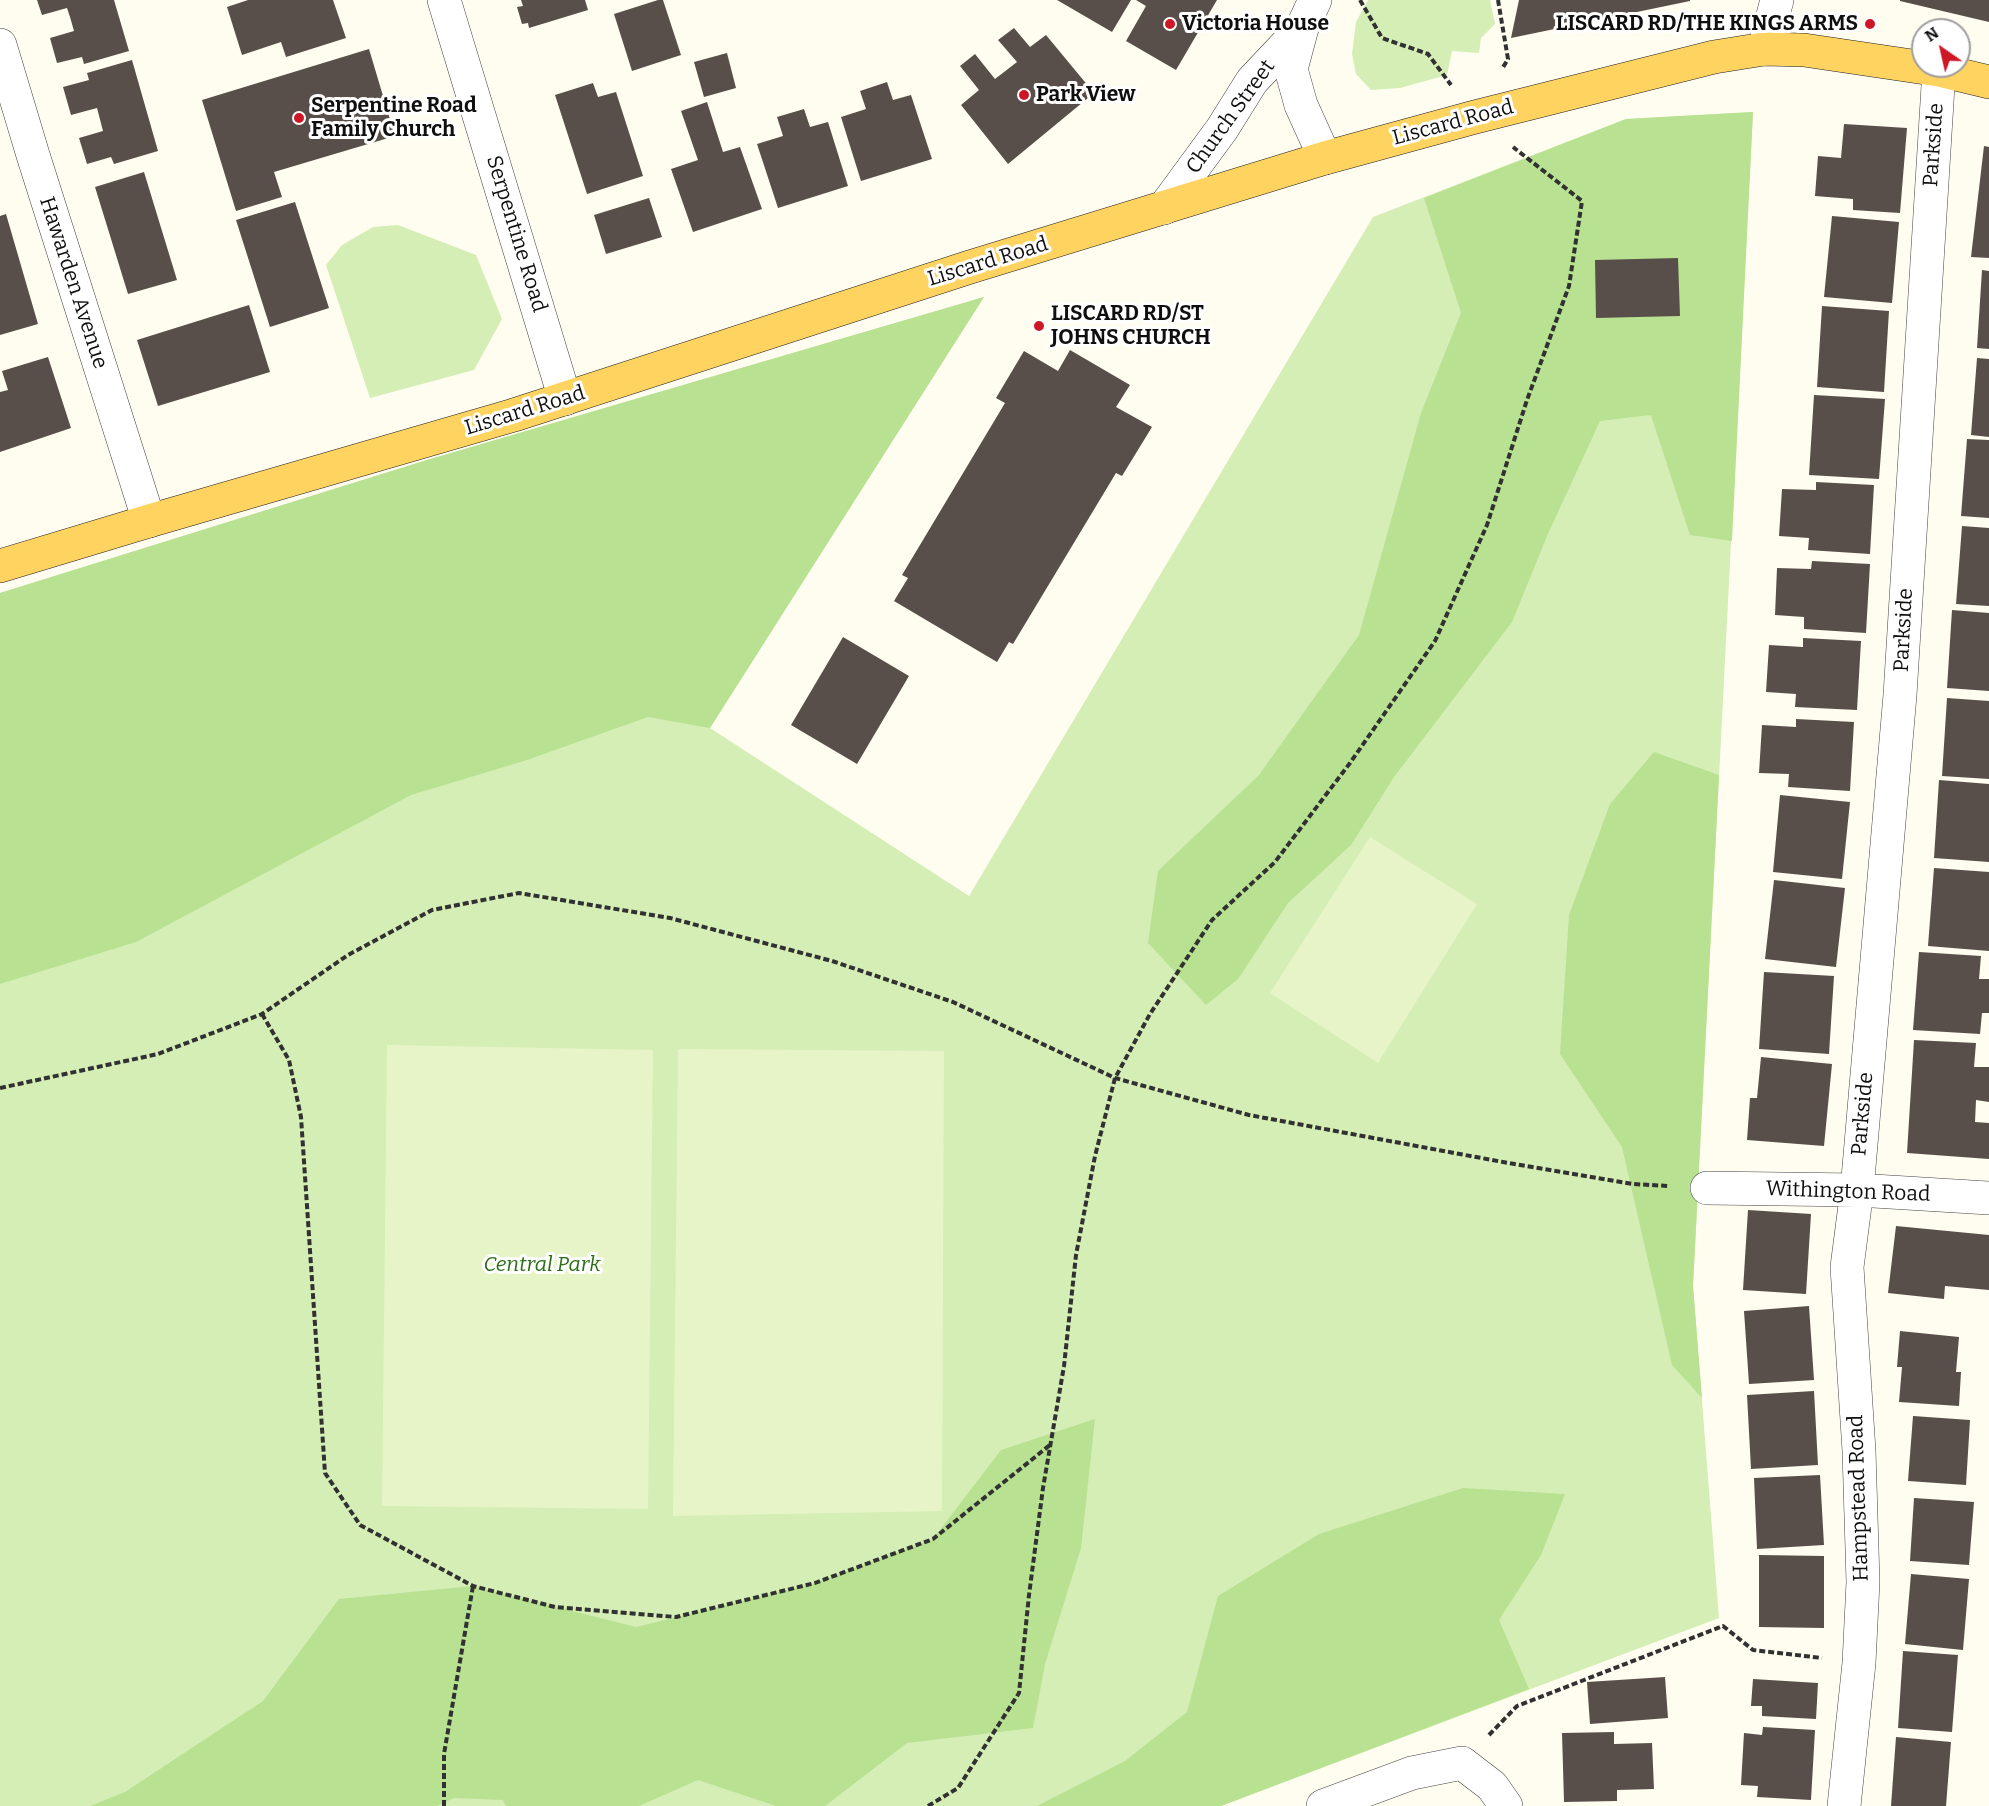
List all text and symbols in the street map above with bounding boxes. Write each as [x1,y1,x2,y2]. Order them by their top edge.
place label: Victoria House [1182,11,1329,37]
place label: LISCARD RD/THE KINGS ARMS [1556,11,1858,37]
marker: Victoria House [1163,17,1177,31]
marker: LISCARD RD/THE KINGS ARMS [1863,17,1877,31]
north arrow [1911,18,1971,78]
text: N [1921,23,1942,46]
street label: Church Street [1181,55,1281,179]
place label: Park View [1036,82,1136,108]
marker: Park View [1017,88,1031,102]
place label: Serpentine Road Family Church [311,93,477,143]
street label: Liscard Road [1390,95,1516,151]
street label: Parkside [1919,102,1949,188]
marker: Serpentine Road Family Church [292,111,306,125]
street label: Serpentine Road [480,153,552,315]
street label: Hawarden Avenue [33,194,113,372]
street label: Liscard Road [925,232,1051,292]
place label: LISCARD RD/ST JOHNS CHURCH [1051,301,1211,351]
marker: LISCARD RD/ST JOHNS CHURCH [1032,319,1046,333]
street label: Liscard Road [462,381,588,441]
street label: Parkside [1889,587,1919,673]
street label: Parkside [1847,1071,1879,1157]
street label: Withington Road [1765,1177,1931,1207]
park label: Central Park [483,1252,601,1278]
street label: Hampstead Road [1843,1414,1875,1582]

